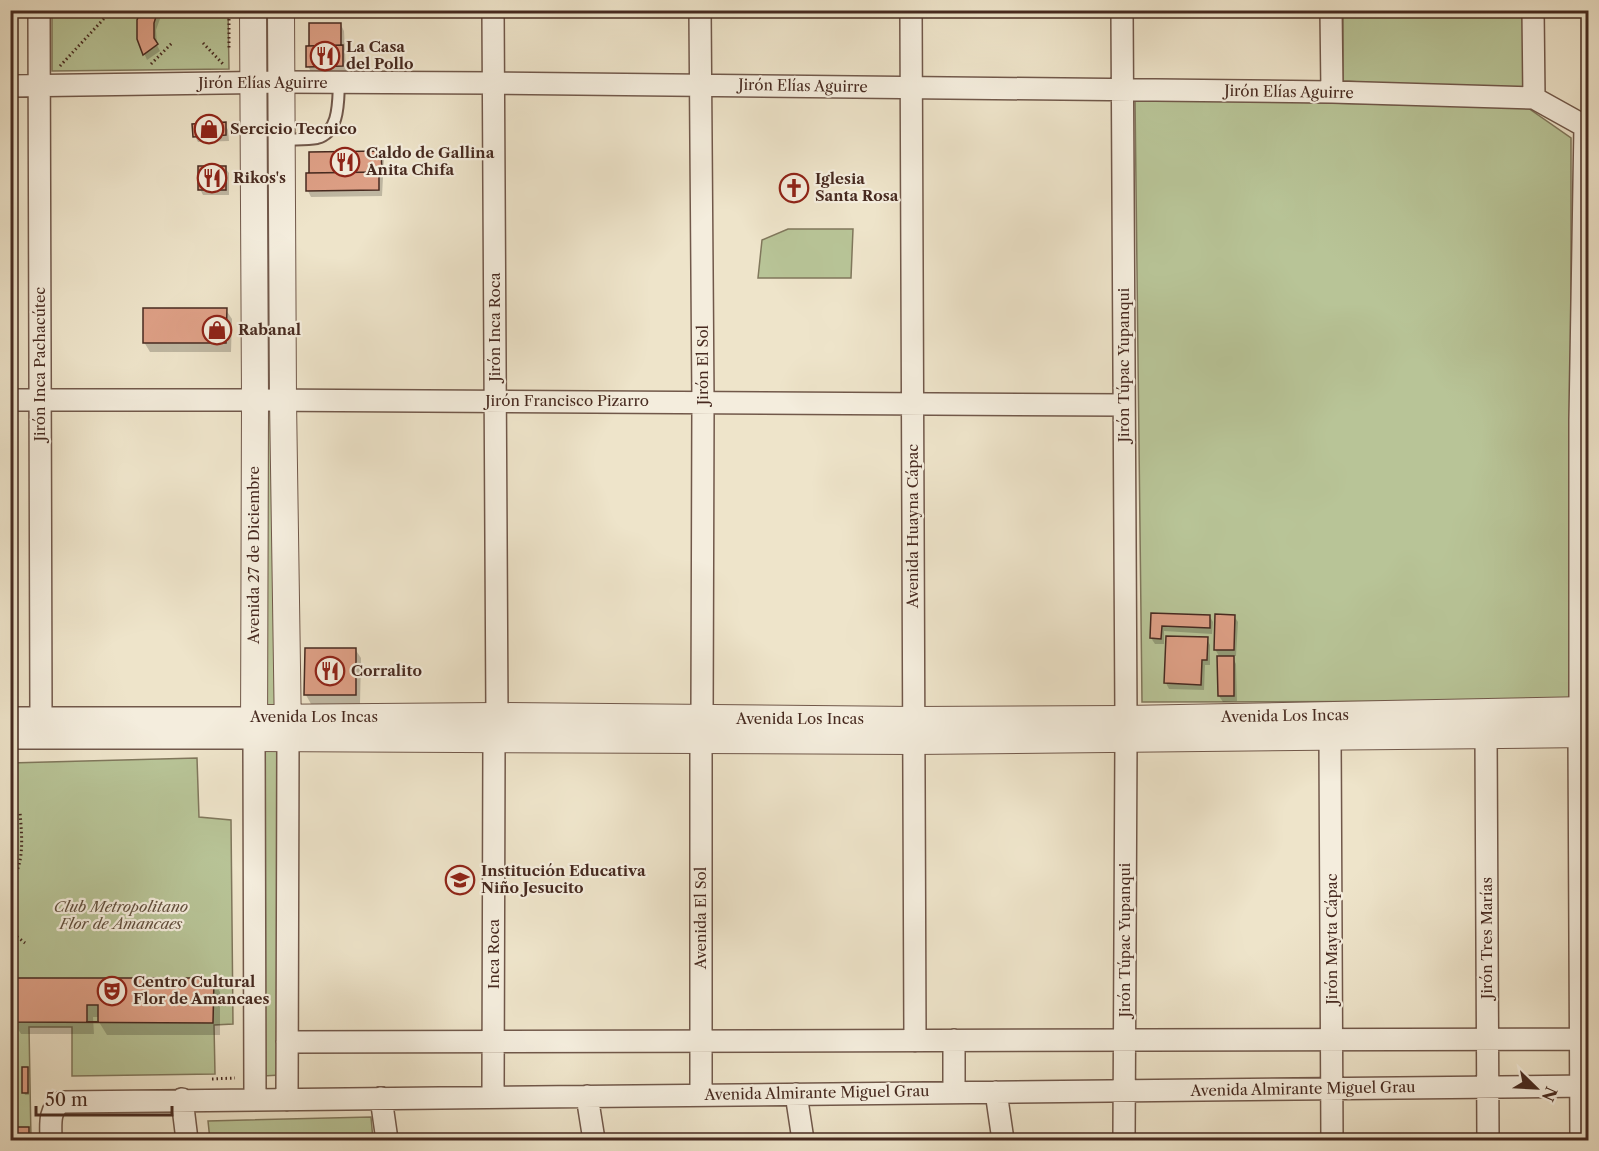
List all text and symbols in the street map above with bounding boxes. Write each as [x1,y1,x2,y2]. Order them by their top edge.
place label: La Casa del Pollo [346,37,414,73]
restaurant icon: La Casa del Pollo [309,40,341,72]
street label: Jirón Elías Aguirre [196,73,328,92]
street label: Jirón Elías Aguirre [736,75,868,96]
street label: Jirón Elías Aguirre [1222,81,1354,102]
shop icon: Sercicio Tecnico [193,113,225,145]
place label: Sercicio Tecnico [230,119,357,138]
place label: Caldo de Gallina Anita Chifa [365,143,495,179]
restaurant icon: Caldo de Gallina Anita Chifa [329,146,361,178]
restaurant icon: Rikos's [196,162,228,194]
place label: Rikos's [233,168,286,187]
place label: Iglesia Santa Rosa [815,169,899,205]
church icon: Iglesia Santa Rosa [778,172,810,204]
street label: Jirón Inca Roca [485,272,504,384]
street label: Jirón Inca Pachacútec [30,287,49,443]
street label: Jirón Túpac Yupanqui [1114,287,1133,444]
shop icon: Rabanal [201,314,233,346]
place label: Rabanal [238,320,301,339]
street label: Jirón El Sol [693,324,712,407]
street label: Jirón Francisco Pizarro [483,391,649,410]
street label: Avenida Huayna Cápac [903,444,922,609]
street label: Avenida 27 de Diciembre [244,466,263,645]
restaurant icon: Corralito [314,655,346,687]
place label: Corralito [351,661,422,680]
street label: Avenida Los Incas [1220,705,1349,726]
street label: Avenida Los Incas [249,707,378,726]
street label: Avenida Los Incas [735,709,864,728]
place label: Institución Educativa Niño Jesucito [481,861,646,897]
street label: Jirón Túpac Yupanqui [1115,862,1134,1019]
school or university icon: Institución Educativa Niño Jesucito [444,864,476,896]
street label: Avenida El Sol [691,866,710,970]
street label: Jirón Mayta Cápac [1322,873,1341,1007]
street label: Jirón Tres Marías [1477,877,1496,1001]
park label: Club Metropolitano Flor de Amancaes [54,897,188,933]
street label: Inca Roca [484,919,503,989]
place label: Centro Cultural Flor de Amancaes [133,972,269,1008]
theatre icon: Centro Cultural Flor de Amancaes [96,975,128,1007]
north arrow [1506,1058,1566,1118]
street label: Avenida Almirante Miguel Grau [1189,1077,1416,1100]
scale bar [36,1079,172,1117]
street label: Avenida Almirante Miguel Grau [703,1081,930,1104]
text: N [1538,1084,1562,1105]
text: 50 m [45,1089,88,1111]

